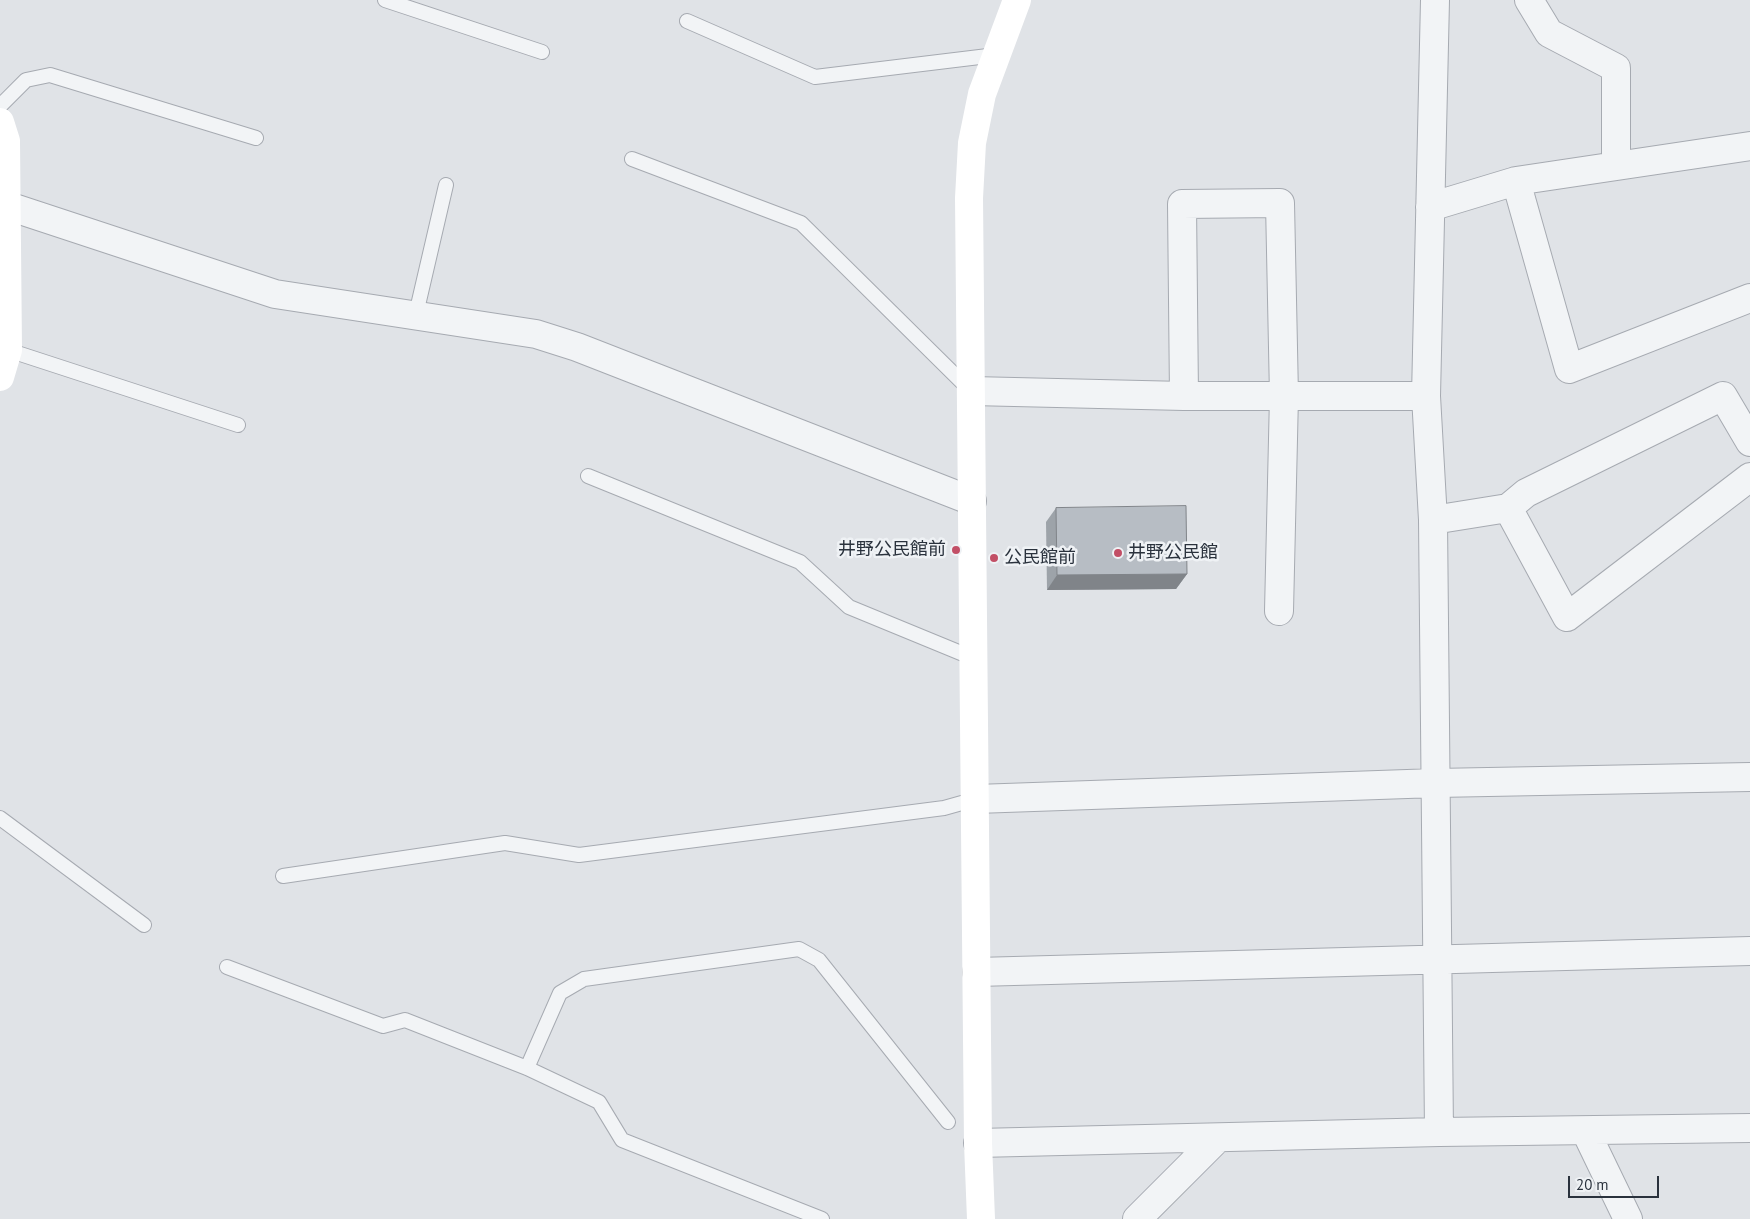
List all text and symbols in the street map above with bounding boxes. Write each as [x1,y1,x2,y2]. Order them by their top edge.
place label: 井野公民館前 [838,539,946,561]
place label: 井野公民館 [1128,542,1218,564]
marker: 井野公民館前 [950,544,962,556]
place label: 公民館前 [1004,547,1076,569]
marker: 井野公民館 [1112,547,1124,559]
marker: 公民館前 [988,552,1000,564]
scale bar [1570,1166,1661,1198]
text: 20 m [1576,1175,1609,1194]

